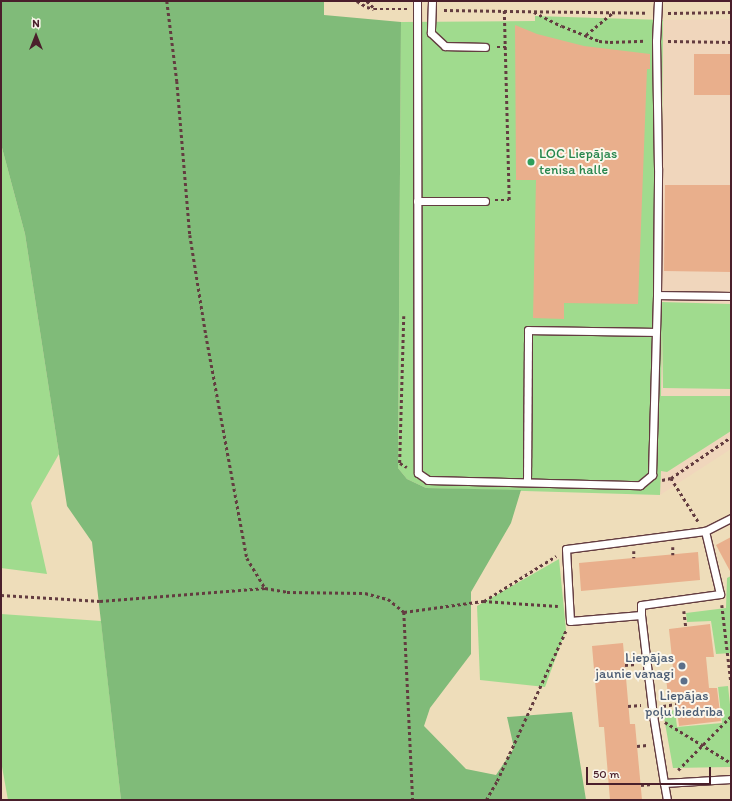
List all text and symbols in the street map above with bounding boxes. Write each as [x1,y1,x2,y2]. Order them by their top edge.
north arrow [16,16,56,56]
text: N [32,17,40,30]
place label: LOC Liepājas tenisa halle [539,146,617,178]
marker: LOC Liepājas tenisa halle [526,157,536,167]
place label: Liepājas jaunie vanagi [596,650,674,682]
marker: Liepājas jaunie vanagi [677,661,687,671]
marker: Liepājas poļu biedrība [679,676,689,686]
place label: Liepājas poļu biedrība [645,688,723,720]
scale bar [588,759,713,785]
text: 50 m [593,767,619,781]

